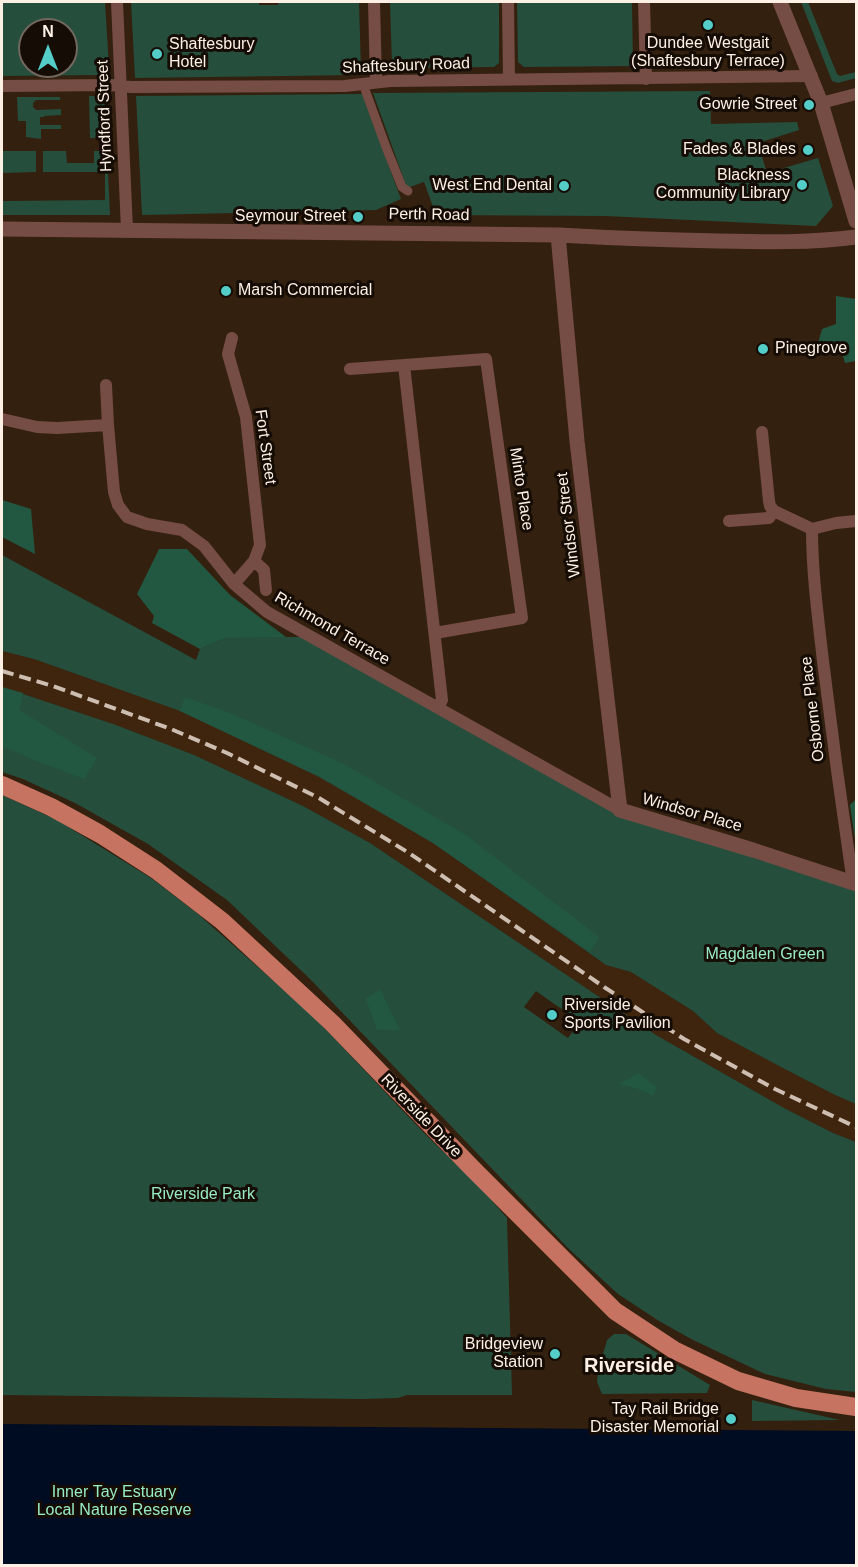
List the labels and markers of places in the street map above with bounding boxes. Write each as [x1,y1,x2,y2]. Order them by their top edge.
marker: Dundee Westgait (Shaftesbury Terrace) [701,18,715,32]
place label: Dundee Westgait (Shaftesbury Terrace) [631,34,785,72]
place label: Shaftesbury Hotel [169,35,254,73]
marker: Shaftesbury Hotel [150,47,164,61]
place label: Gowrie Street [699,95,797,115]
marker: Gowrie Street [802,98,816,112]
place label: Fades & Blades [683,140,796,160]
marker: Fades & Blades [801,143,815,157]
place label: Blackness Community Library [656,166,790,204]
place label: West End Dental [432,176,552,196]
marker: Blackness Community Library [795,178,809,192]
marker: West End Dental [557,179,571,193]
place label: Seymour Street [235,207,346,227]
marker: Seymour Street [351,210,365,224]
place label: Marsh Commercial [238,281,372,301]
marker: Marsh Commercial [219,284,233,298]
place label: Pinegrove [775,339,847,359]
marker: Pinegrove [756,342,770,356]
place label: Riverside Sports Pavilion [564,996,671,1034]
marker: Riverside Sports Pavilion [545,1008,559,1022]
place label: Bridgeview Station [465,1335,543,1373]
marker: Bridgeview Station [548,1347,562,1361]
place label: Tay Rail Bridge Disaster Memorial [590,1400,719,1438]
marker: Tay Rail Bridge Disaster Memorial [724,1412,738,1426]

